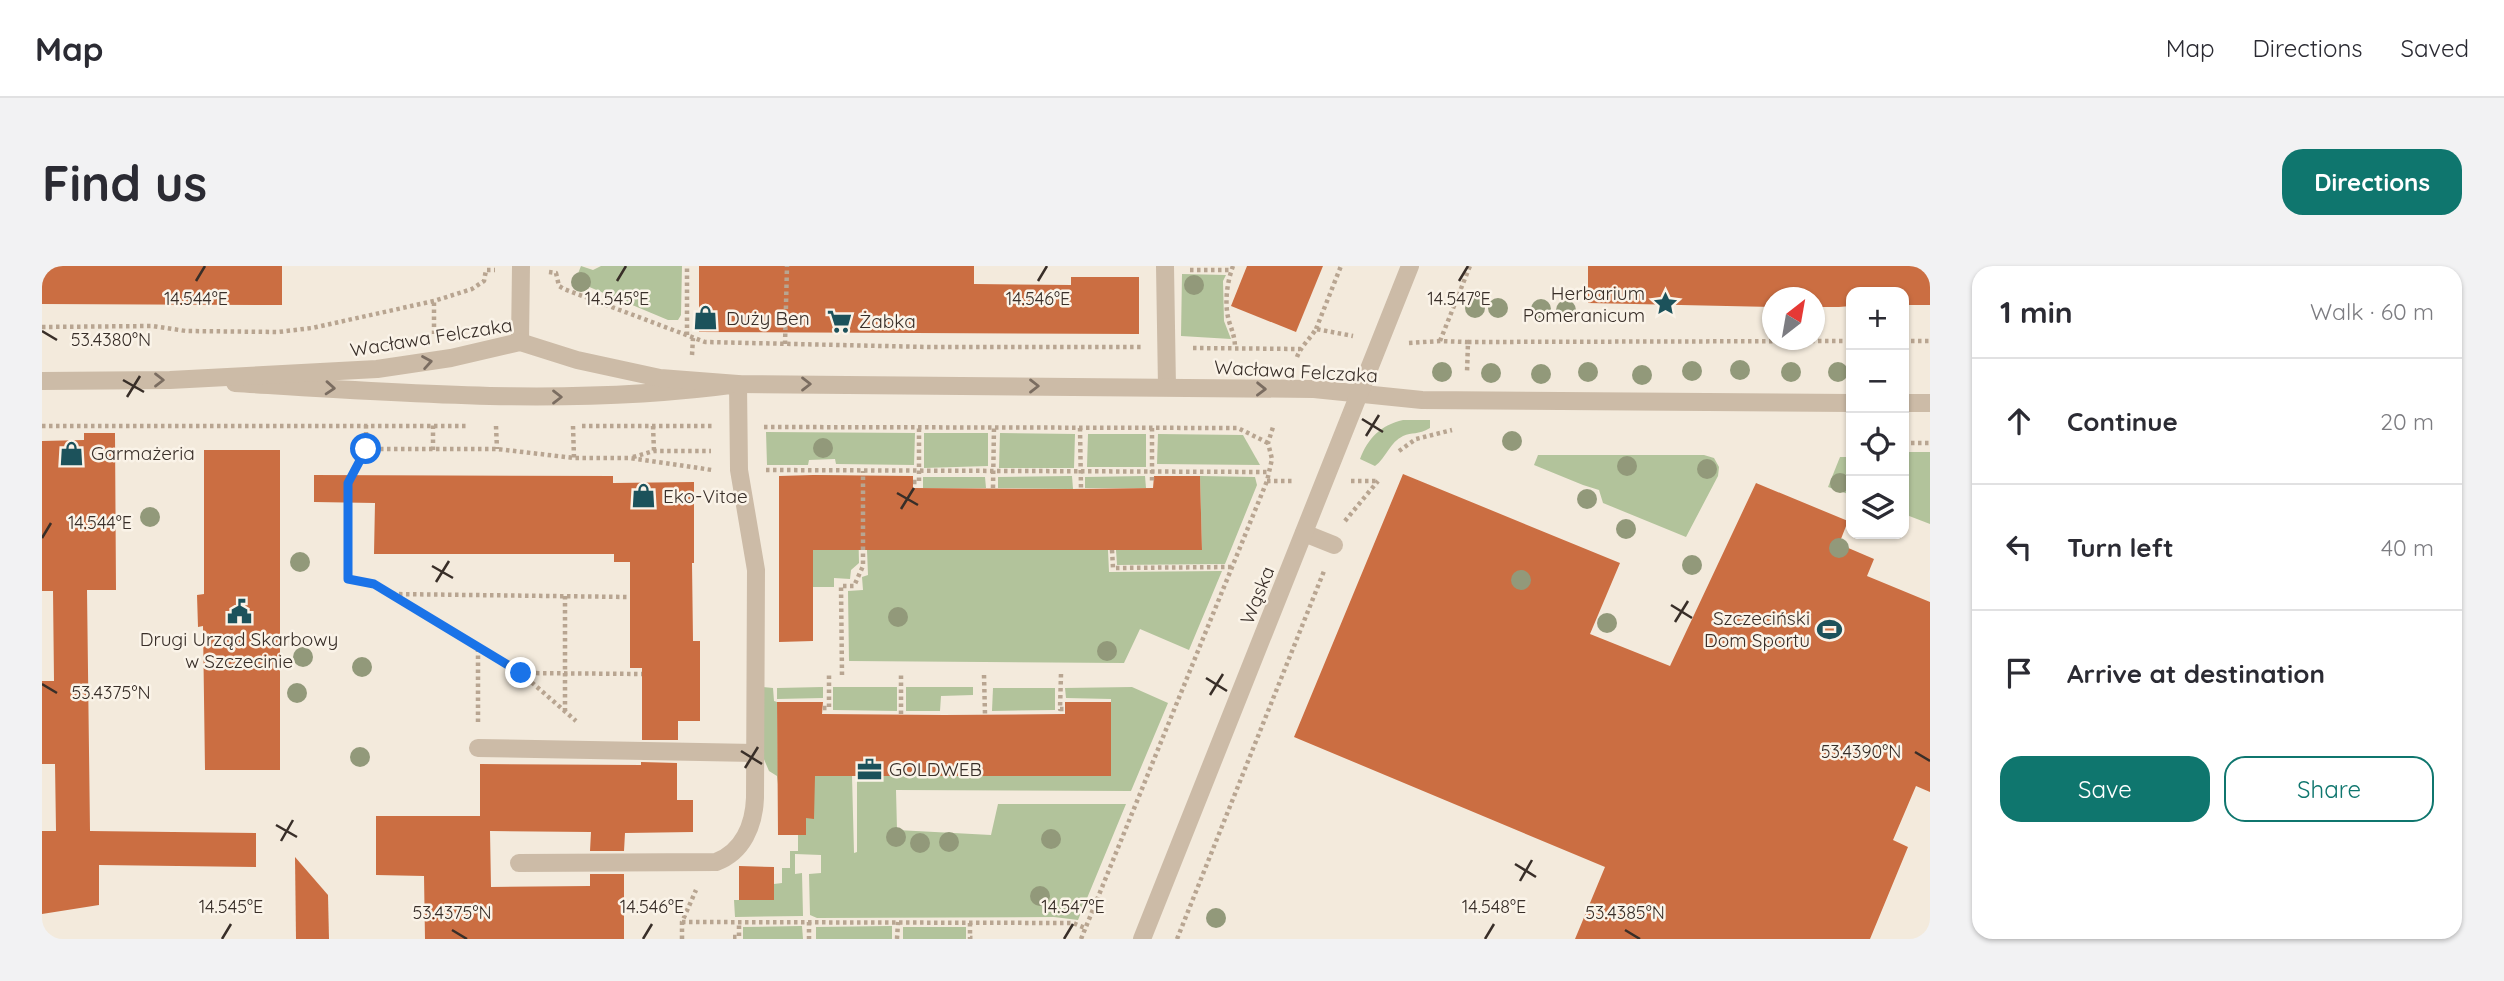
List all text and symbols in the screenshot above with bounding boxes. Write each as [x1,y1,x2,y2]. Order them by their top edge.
text: Map [35,28,103,69]
text: Map [2166,33,2215,63]
text: Directions [2253,33,2363,63]
text: Saved [2401,33,2469,63]
button: Directions [2282,149,2462,215]
text: Find us [42,152,207,213]
place label: Herbarium Pomeranicum [1523,281,1645,327]
text: 14.544°E [164,287,228,310]
text: 14.545°E [585,287,649,310]
text: 14.546°E [1006,287,1070,310]
text: 14.547°E [1427,287,1491,310]
north arrow [1762,287,1825,350]
map controls [1846,287,1909,539]
button: + [1846,287,1909,350]
place icon: Herbarium Pomeranicum [1651,290,1679,318]
text: 1 min [2000,293,2073,331]
text: Walk · 60 m [2310,297,2434,326]
shop icon: Duży Ben [692,304,720,332]
place label: Duży Ben [726,306,810,330]
supermarket icon: Żabka [825,307,853,335]
place label: Żabka [859,309,916,333]
street label: Wacława Felczaka [348,312,514,362]
text: 53.4380°N [71,328,151,351]
button: − [1846,350,1909,413]
one-way arrow [421,355,433,370]
street label: Wacława Felczaka [1214,355,1378,387]
one-way arrow [154,372,165,388]
one-way arrow [801,376,812,392]
one-way arrow [1029,378,1039,394]
one-way arrow [324,381,335,396]
one-way arrow [1256,381,1267,396]
one-way arrow [552,389,563,404]
icon: ahead [2000,402,2038,440]
text: Continue [2067,405,2178,438]
text: 20 m [2380,407,2434,436]
button: locate [1846,413,1909,476]
route start [350,433,381,464]
shop icon: Garmażeria [57,439,85,467]
place label: Garmażeria [91,441,195,465]
button: layers [1846,476,1909,539]
shop icon: Eko-Vitae [629,482,657,510]
place label: Eko-Vitae [663,484,748,508]
text: 14.544°E [68,511,132,534]
icon: left [2000,528,2038,566]
text: Turn left [2067,531,2174,564]
text: 40 m [2381,533,2434,562]
street label: Wąska [1235,563,1279,627]
public building icon: Drugi Urząd Skarbowy w Szczecinie [225,597,253,625]
place label: Szczeciński Dom Sportu [1704,606,1810,652]
sports icon: Szczeciński Dom Sportu [1816,615,1844,643]
place label: Drugi Urząd Skarbowy w Szczecinie [140,627,338,673]
icon: arrive [2000,654,2038,692]
route end [505,657,536,688]
text: Arrive at destination [2067,657,2325,690]
text: 53.4375°N [71,681,151,704]
text: 53.4390°N [1821,740,1901,763]
office icon: GOLDWEB [855,755,883,783]
button: Save [2000,756,2210,822]
button: Share [2224,756,2434,822]
place label: GOLDWEB [889,757,982,781]
text: 14.545°E [199,895,263,918]
text: 14.546°E [620,895,684,918]
text: 14.547°E [1041,895,1105,918]
text: 14.548°E [1462,895,1526,918]
text: 53.4375°N [412,901,492,924]
text: 53.4385°N [1585,901,1665,924]

